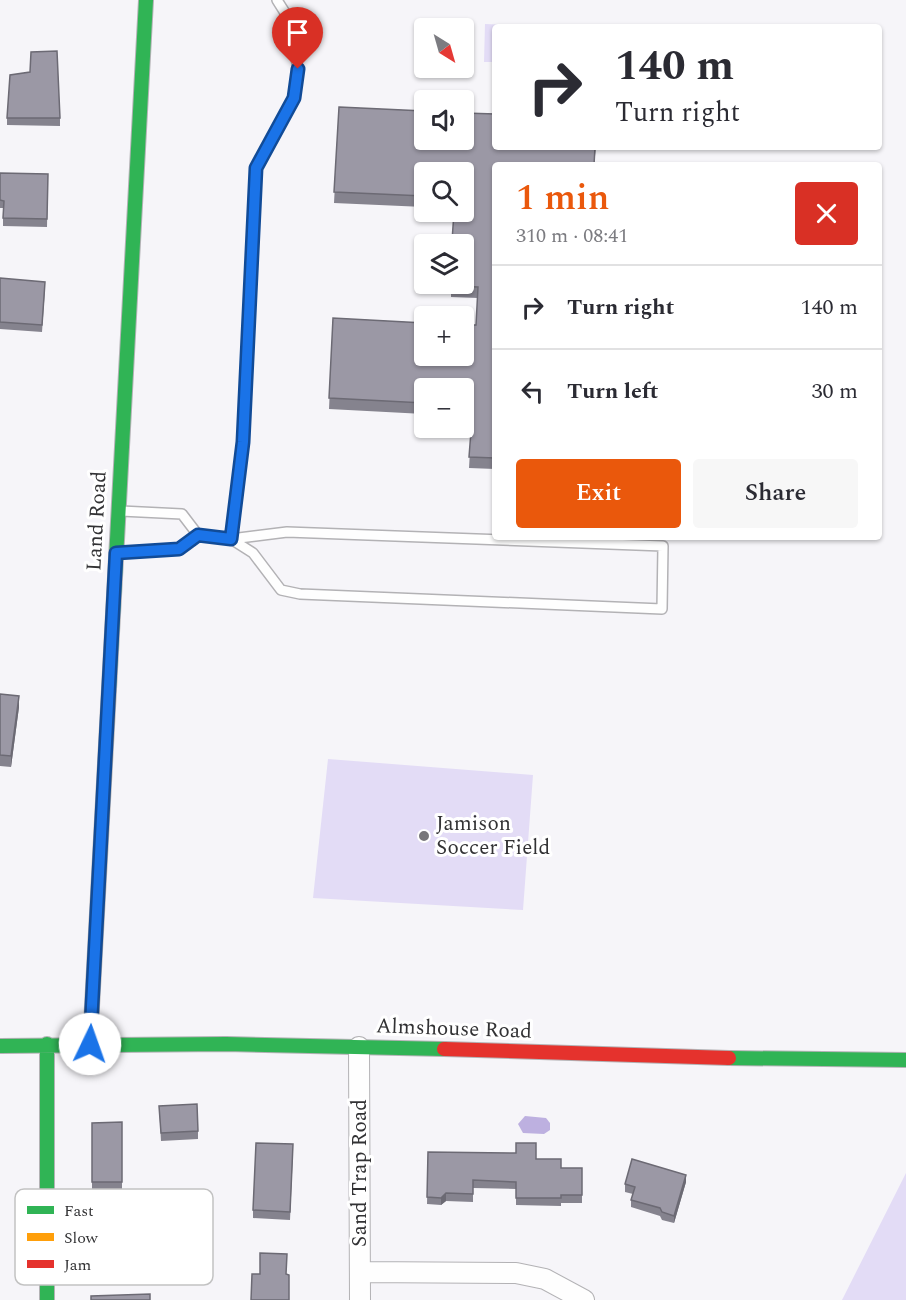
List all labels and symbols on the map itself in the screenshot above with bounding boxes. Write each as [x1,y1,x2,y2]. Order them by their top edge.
pin [272,7,323,69]
north arrow [414,18,474,78]
street label: Land Road [78,470,116,572]
place label: Jamison Soccer Field [436,808,550,864]
marker: Jamison Soccer Field [417,829,431,843]
street label: Almshouse Road [375,1010,533,1048]
position arrow [58,1012,122,1076]
street label: Sand Trap Road [344,1099,376,1247]
legend [15,1189,213,1285]
text: Fast [64,1199,94,1223]
text: Slow [64,1226,99,1250]
text: Jam [64,1253,92,1277]

